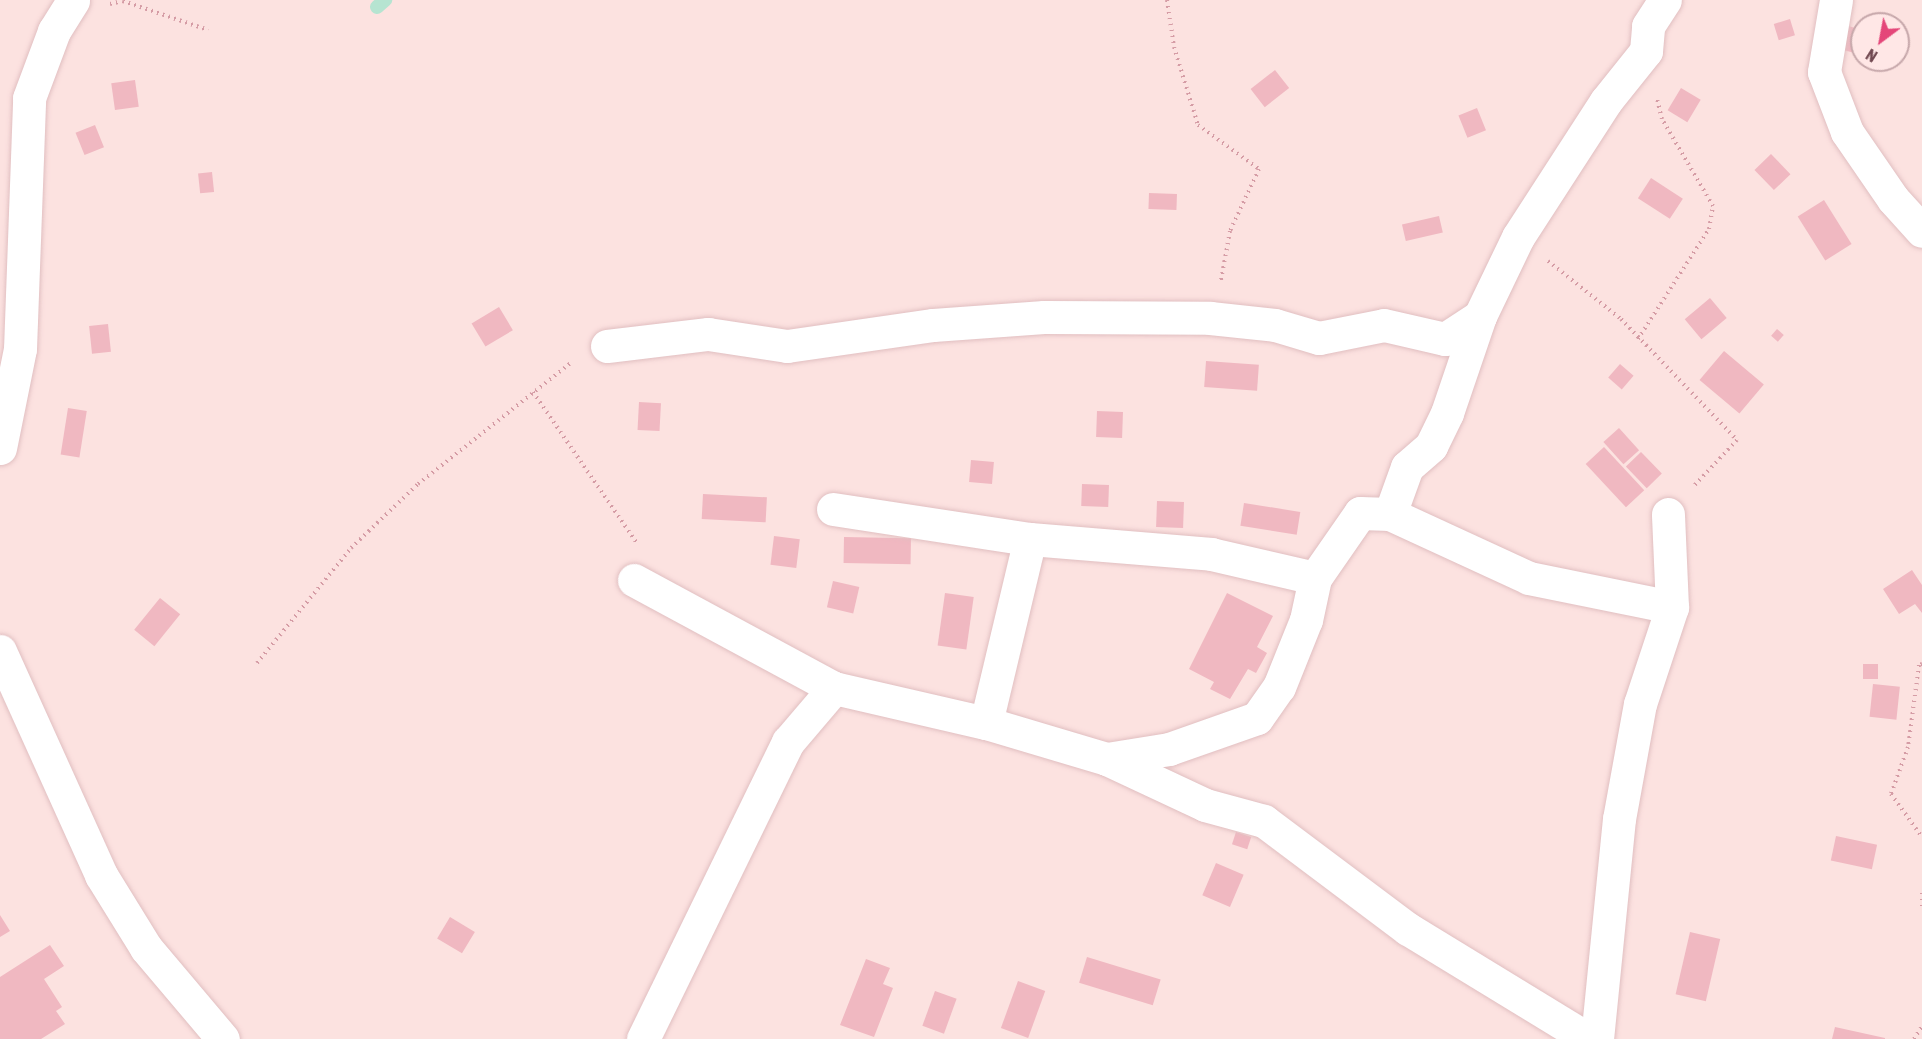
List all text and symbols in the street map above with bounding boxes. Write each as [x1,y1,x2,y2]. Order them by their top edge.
north arrow [1850,12,1910,72]
text: N [1863,45,1880,66]

